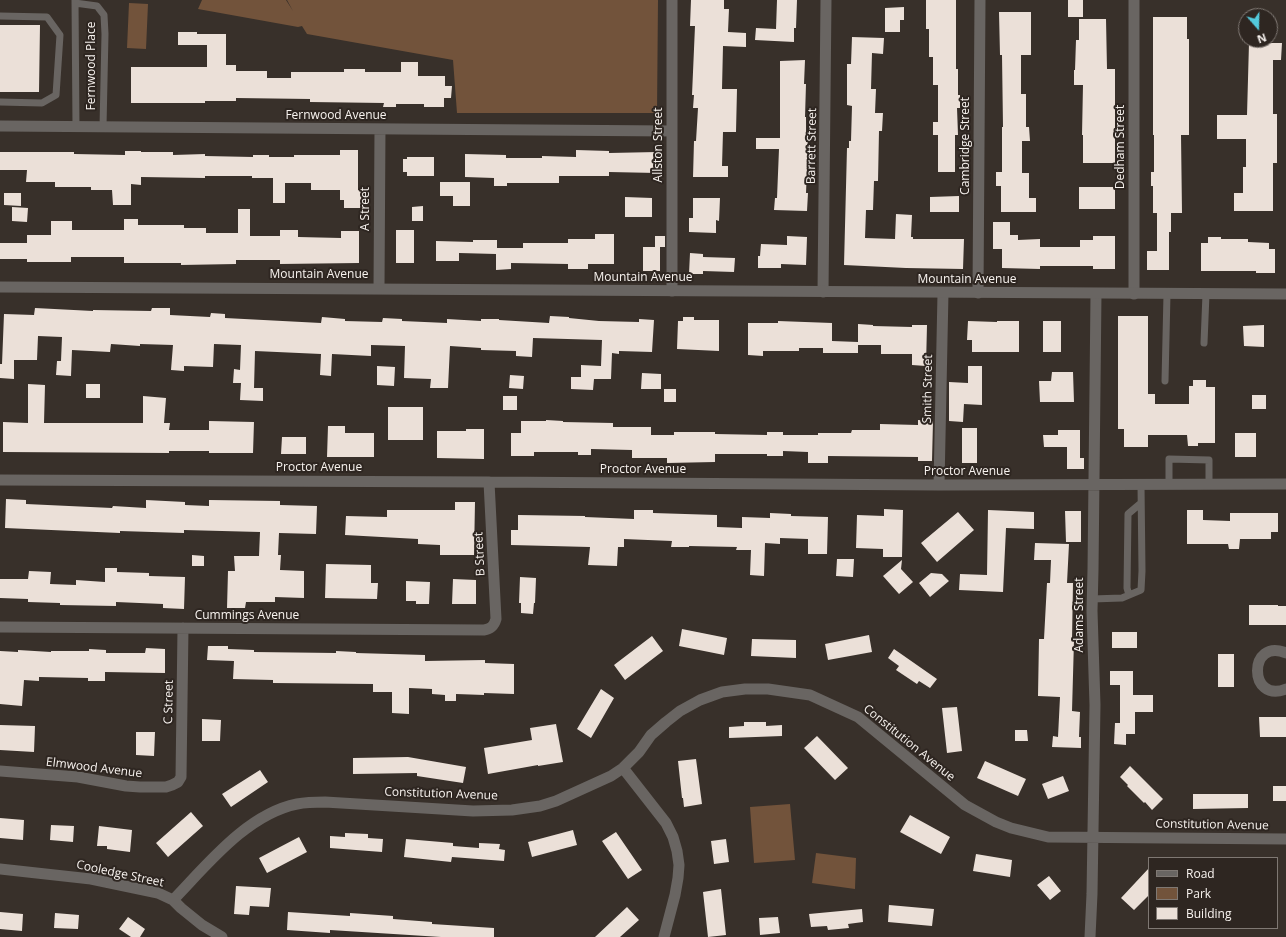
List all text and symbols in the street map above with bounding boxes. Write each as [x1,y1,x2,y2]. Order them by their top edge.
north arrow [1238,8,1278,48]
street label: Fernwood Place [85,22,99,110]
text: N [1255,30,1269,47]
street label: Cambridge Street [959,97,973,195]
street label: Dedham Street [1114,105,1128,189]
street label: Allston Street [652,108,666,182]
street label: Barrett Street [804,108,820,184]
street label: Fernwood Avenue [285,109,387,123]
street label: A Street [359,187,373,231]
street label: Mountain Avenue [270,268,368,282]
street label: Mountain Avenue [594,271,692,285]
street label: Mountain Avenue [918,273,1016,287]
street label: Smith Street [920,354,936,424]
street label: Proctor Avenue [276,461,362,475]
street label: Proctor Avenue [600,463,686,477]
street label: Proctor Avenue [924,465,1010,479]
street label: B Street [472,531,488,577]
street label: Adams Street [1073,577,1087,653]
street label: Cummings Avenue [195,609,299,623]
street label: C Street [161,680,177,724]
street label: Constitution Avenue [860,702,958,784]
street label: Elmwood Avenue [45,755,143,781]
street label: Constitution Avenue [384,785,498,803]
street label: Constitution Avenue [1155,817,1269,833]
legend [1148,857,1278,929]
street label: Cooledge Street [75,858,165,890]
text: Road [1186,865,1215,882]
text: Park [1186,885,1211,902]
text: Building [1186,905,1231,922]

